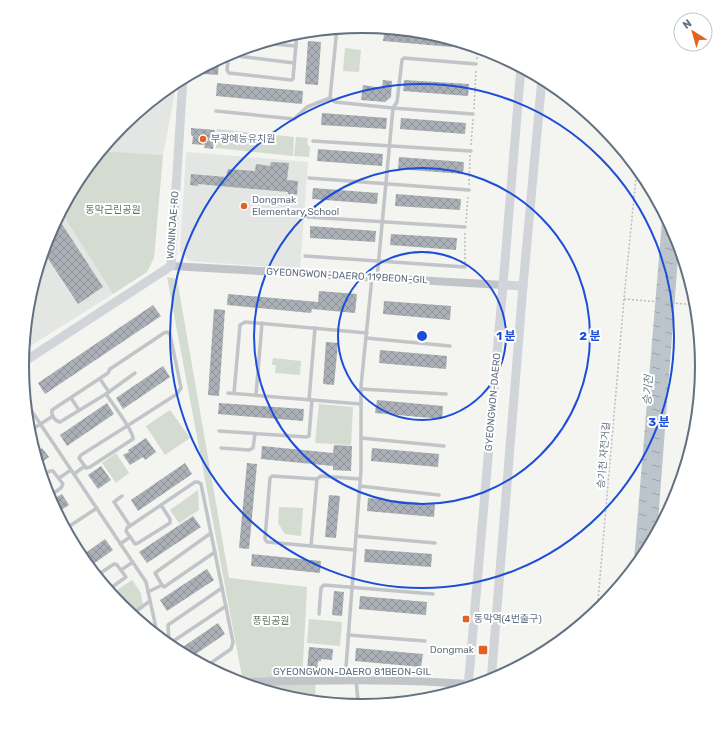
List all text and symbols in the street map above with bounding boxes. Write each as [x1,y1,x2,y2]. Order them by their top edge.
north arrow [673,12,713,52]
text: N [680,17,694,32]
place label: 부광예능유치원 [211,133,275,145]
marker: 부광예능유치원 [198,134,208,144]
street label: WONINJAE-RO [165,190,181,259]
place label: Dongmak Elementary School [252,194,339,218]
marker: Dongmak Elementary School [239,201,249,211]
park label: 동막근린공원 [85,204,141,216]
street label: GYEONGWON-DAERO 119BEON-GIL [266,266,429,286]
centre of rings [415,329,429,343]
text: 1 분 [496,329,516,343]
text: 2 분 [579,329,601,343]
street label: GYEONGWON-DAERO [483,352,503,452]
water label: 승기천 [640,373,656,406]
text: 3 분 [648,415,670,429]
street label: 승기천 자전거길 [595,421,613,489]
place label: 동막역(4번출구) [474,613,542,625]
marker: 동막역(4번출구) [461,614,471,624]
park label: 풍림공원 [253,615,289,627]
place label: Dongmak [430,644,475,656]
marker: Dongmak [477,644,489,656]
street label: GYEONGWON-DAERO 81BEON-GIL [273,666,431,678]

